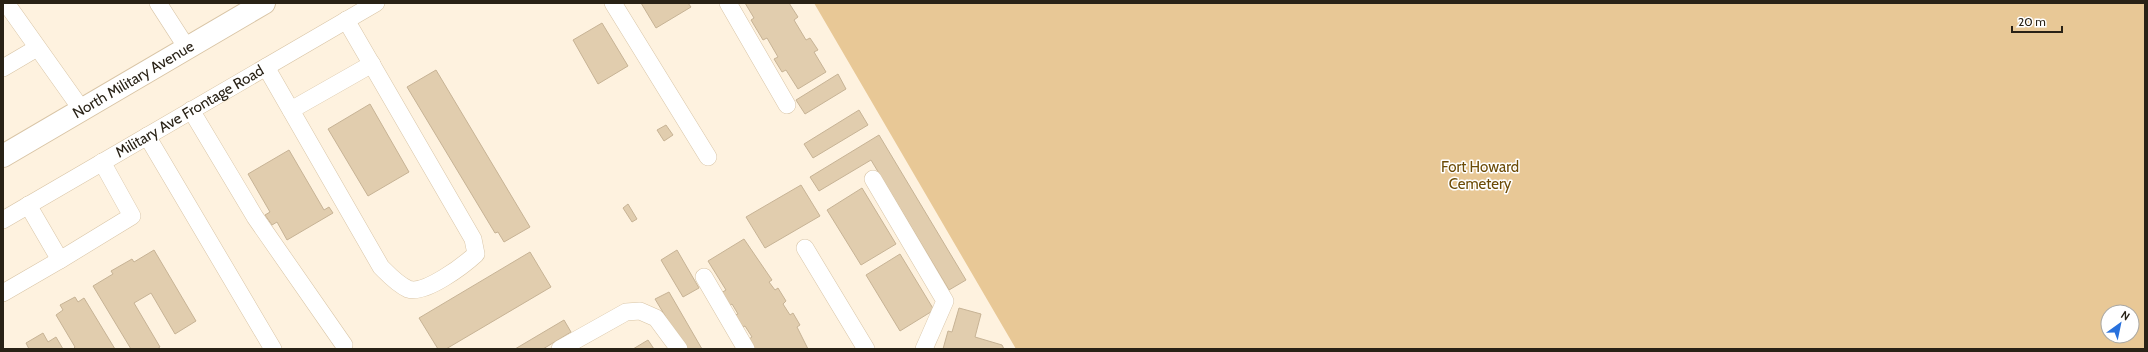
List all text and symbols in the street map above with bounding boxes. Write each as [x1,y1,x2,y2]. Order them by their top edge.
scale bar [2012,8,2062,34]
text: 20 m [2018,14,2046,29]
street label: North Military Avenue [69,37,197,122]
street label: Military Ave Frontage Road [112,61,267,162]
park label: Fort Howard Cemetery [1441,158,1519,193]
north arrow [2100,304,2140,344]
text: N [2118,308,2133,324]

